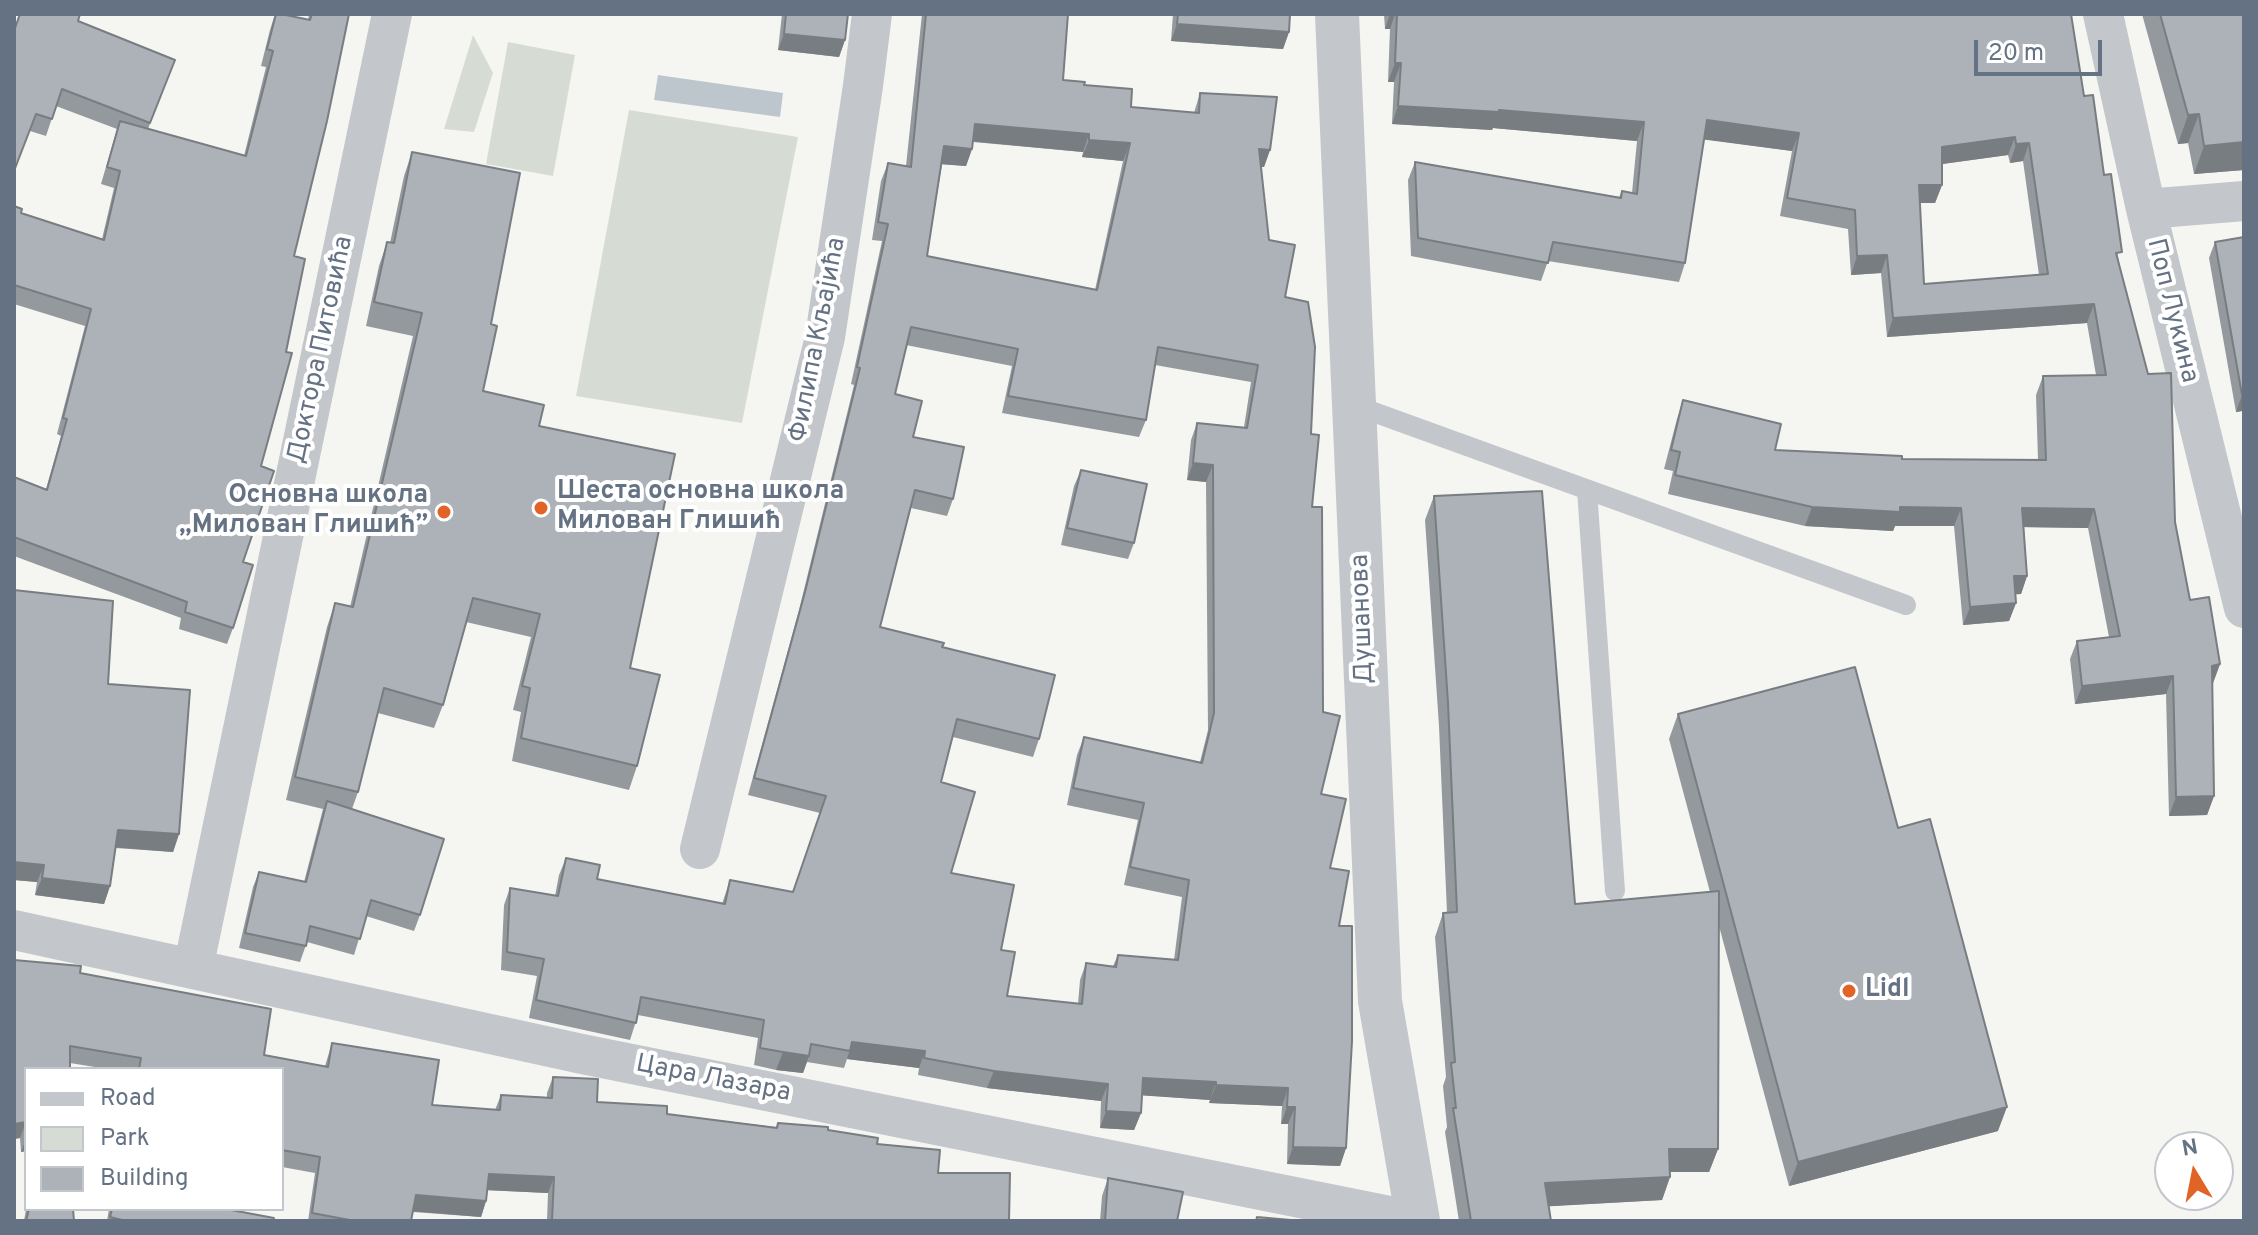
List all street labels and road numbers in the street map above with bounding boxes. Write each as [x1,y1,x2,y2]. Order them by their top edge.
street label: Доктора Питовића [283,234,361,466]
street label: Филипа Кљајића [784,235,854,445]
street label: Поп Лукина [2138,236,2204,386]
street label: Душанова [1346,554,1382,684]
street label: Цара Лазара [633,1050,793,1110]

